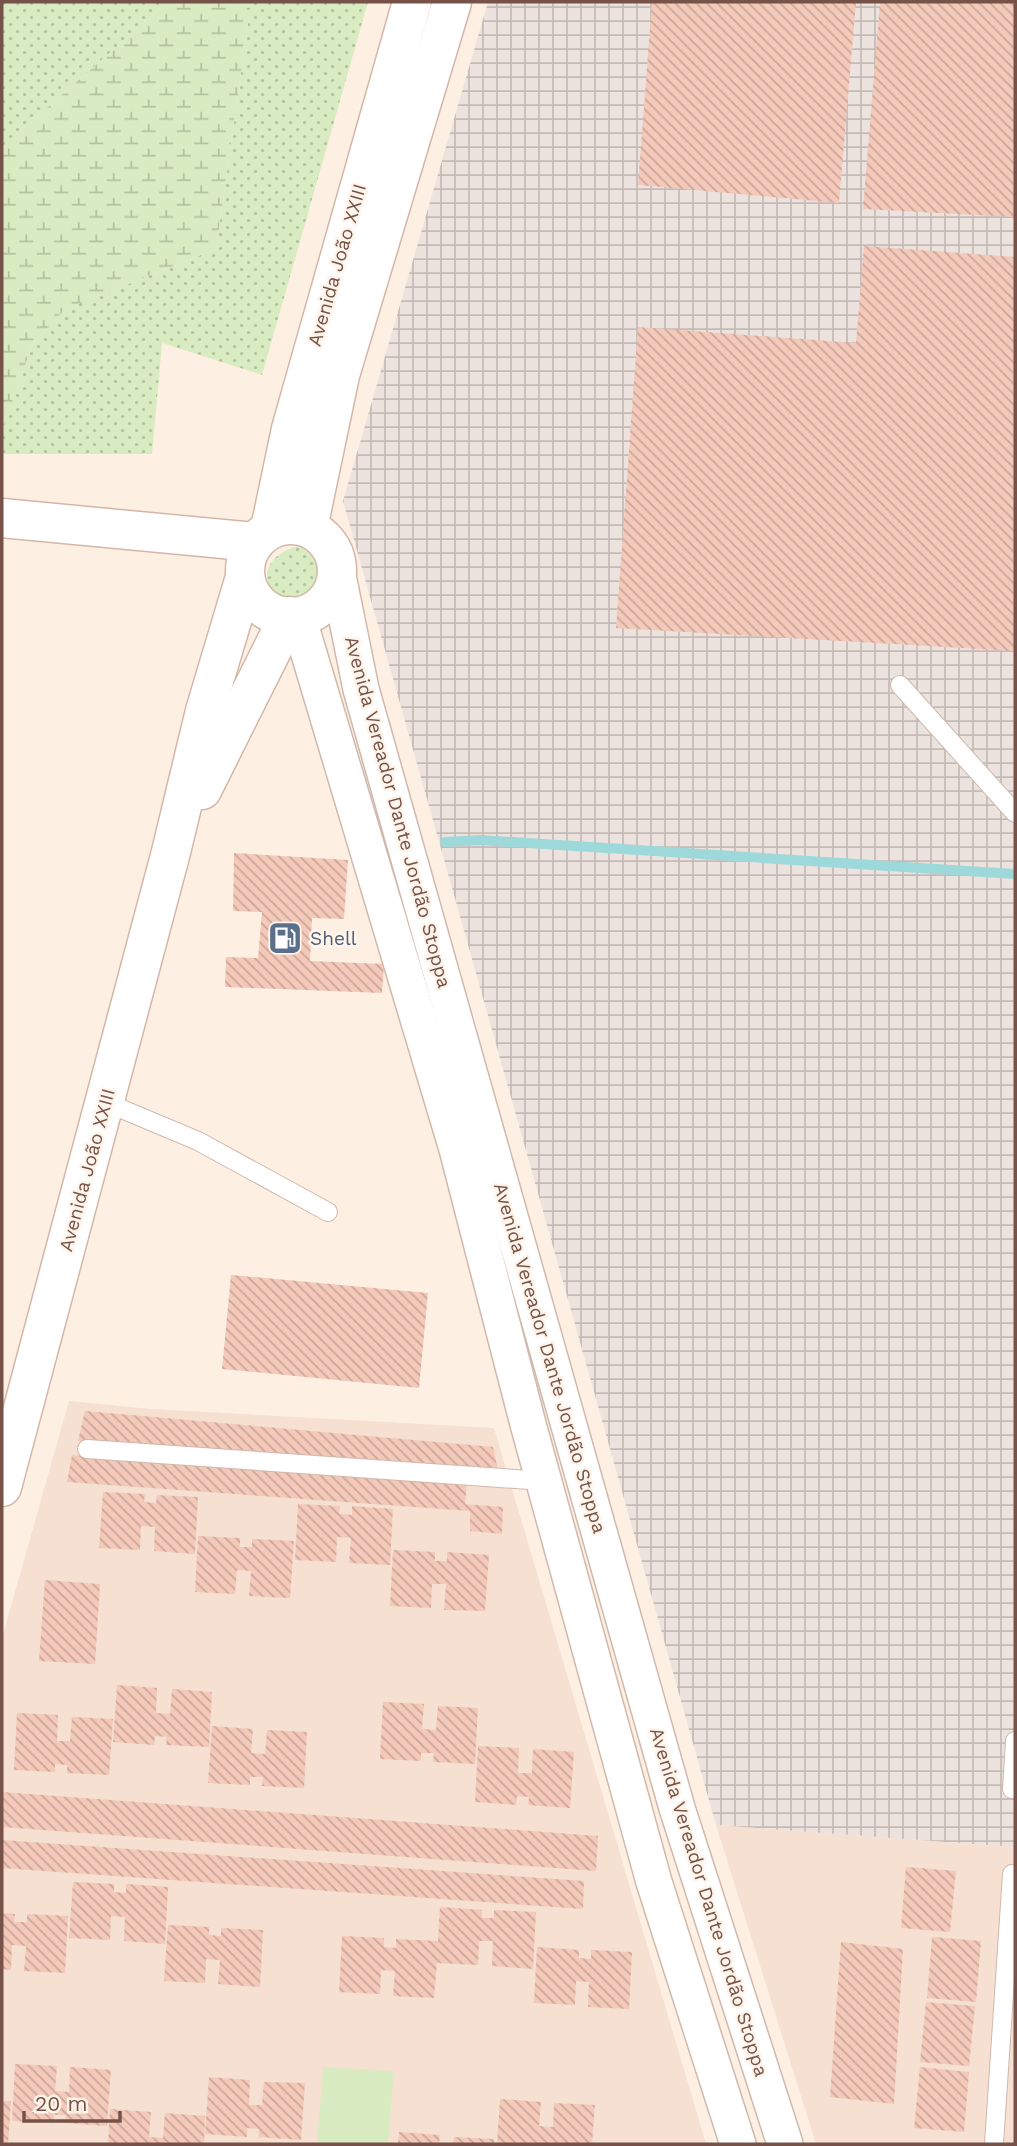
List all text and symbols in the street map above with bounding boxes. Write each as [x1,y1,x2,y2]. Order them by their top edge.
street label: Avenida João XXIII [303,181,371,349]
street label: Avenida Vereador Dante Jordão Stoppa [340,633,456,991]
fuel station icon: Shell [266,919,304,957]
place label: Shell [310,927,357,950]
street label: Avenida João XXIII [54,1086,120,1254]
street label: Avenida Vereador Dante Jordão Stoppa [489,1180,611,1536]
street label: Avenida Vereador Dante Jordão Stoppa [645,1725,773,2079]
scale bar [24,2080,121,2124]
text: 20 m [35,2091,87,2116]

